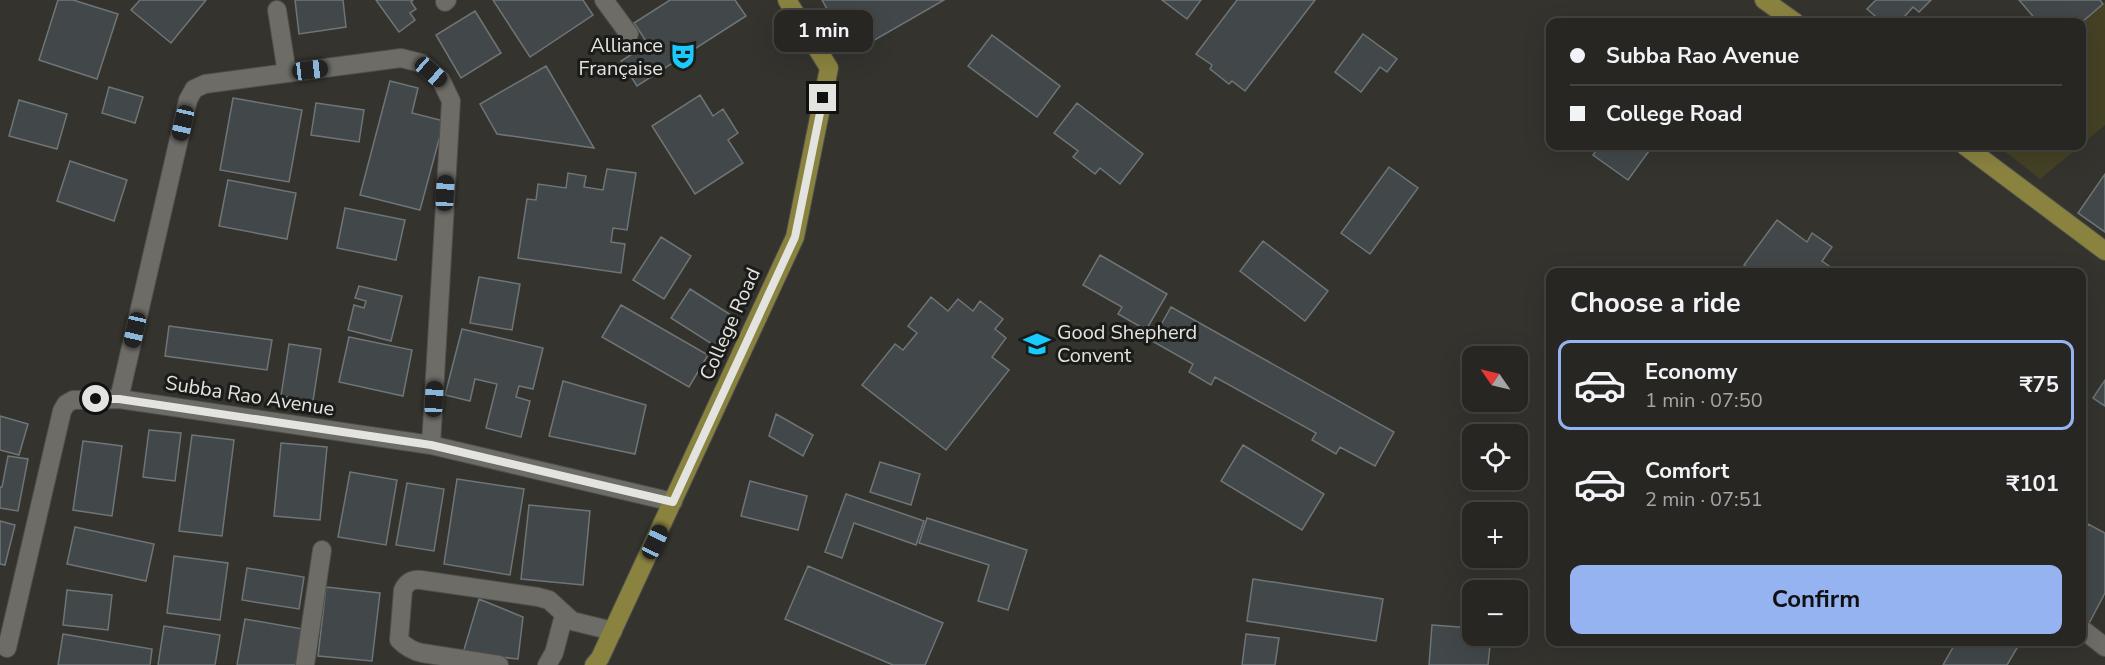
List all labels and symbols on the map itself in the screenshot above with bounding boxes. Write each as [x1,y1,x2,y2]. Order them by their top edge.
callout: 1 min [774,11,872,53]
place label: Alliance Française [579,32,663,82]
theatre icon: Alliance Française [668,41,698,71]
car [412,53,450,91]
car [291,59,329,81]
route end [809,84,836,111]
car [170,103,196,143]
car [435,175,455,211]
street label: College Road [693,264,767,384]
car [122,310,148,350]
place label: Good Shepherd Convent [1057,319,1197,369]
school or university icon: Good Shepherd Convent [1022,329,1052,359]
north arrow [1462,346,1528,412]
street label: Subba Rao Avenue [164,369,336,423]
car [424,381,444,417]
route start [82,385,109,412]
car [639,522,671,562]

